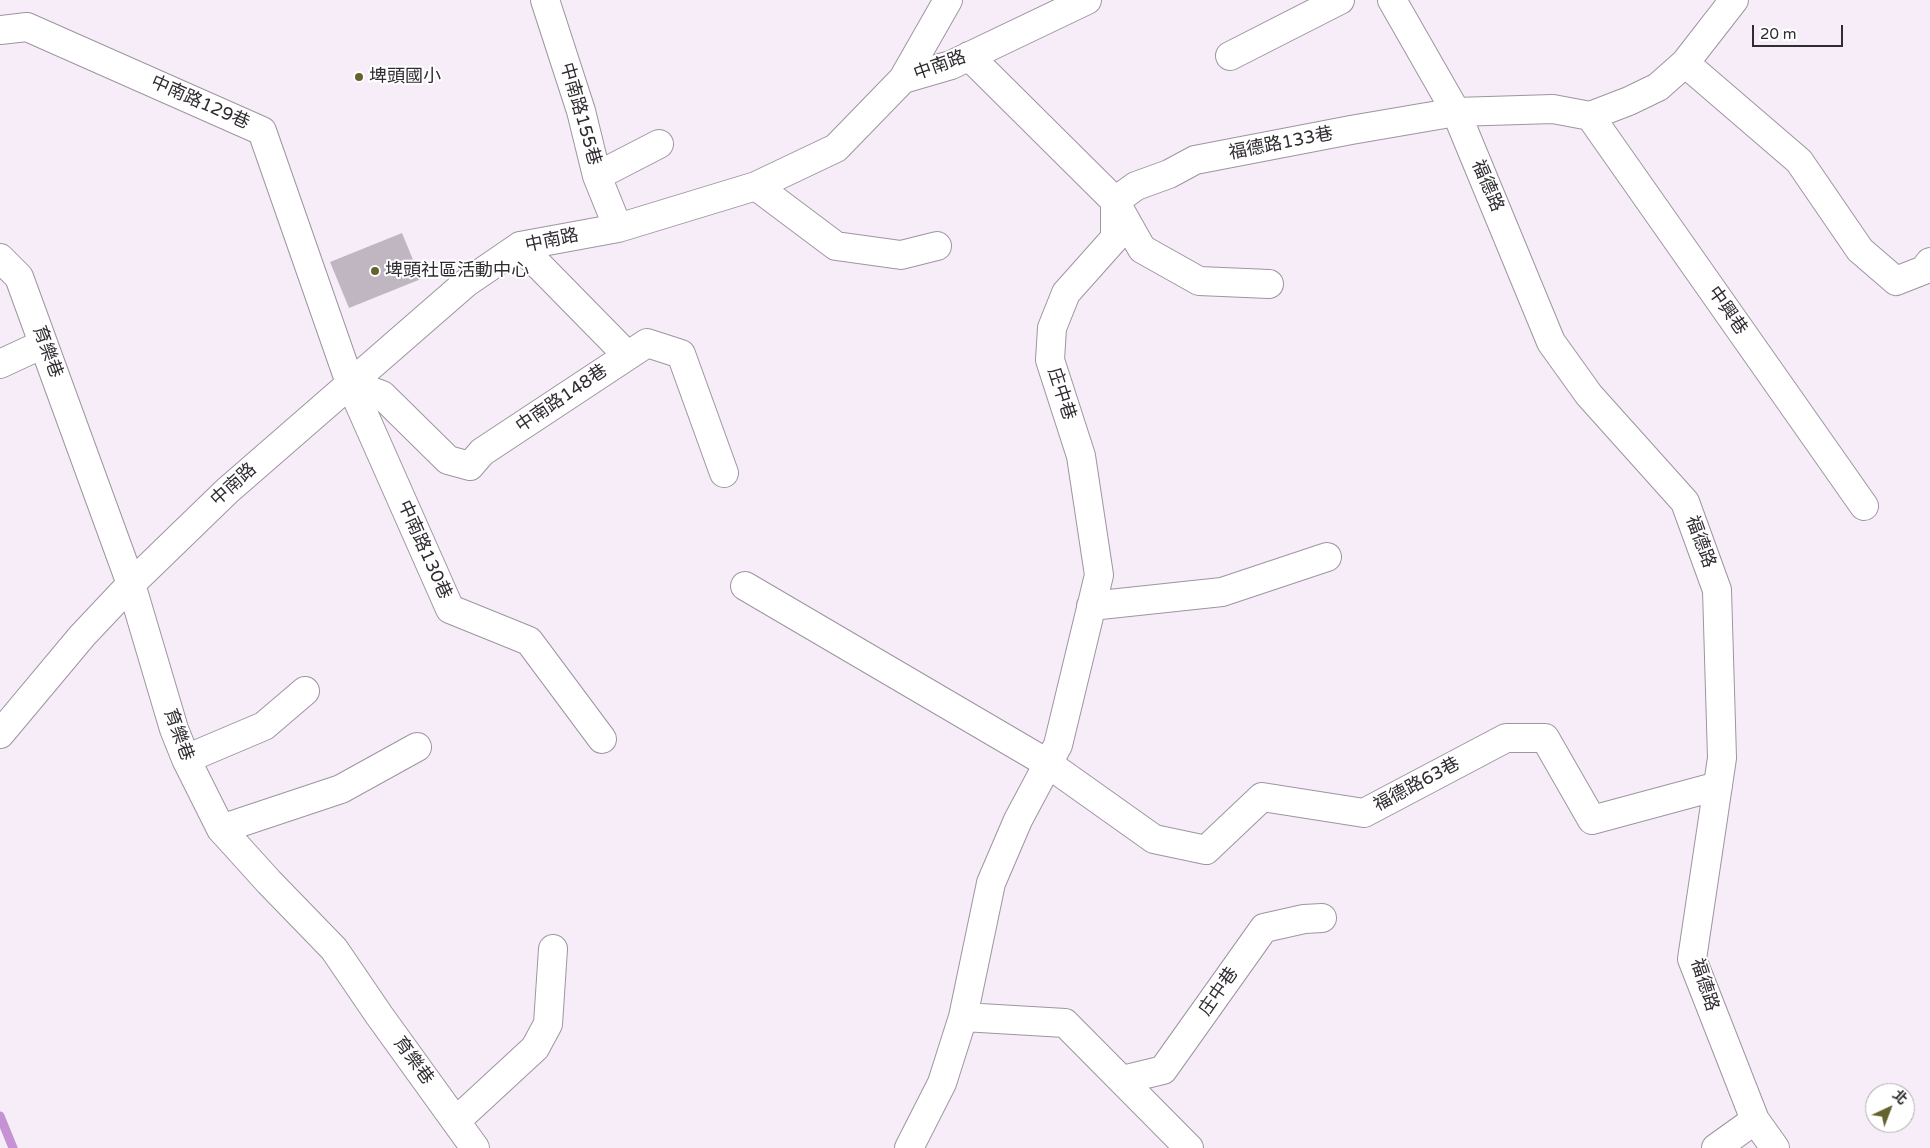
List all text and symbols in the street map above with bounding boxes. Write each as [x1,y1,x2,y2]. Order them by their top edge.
scale bar [1755,15,1846,47]
text: 20 m [1760,25,1797,43]
street label: 中南路 [911,47,969,85]
street label: 中南路155巷 [555,60,605,168]
place label: 埤頭國小 [369,66,441,88]
marker: 埤頭國小 [353,71,365,83]
street label: 中南路129巷 [147,72,253,134]
street label: 福德路133巷 [1227,123,1335,165]
street label: 福德路 [1467,157,1507,215]
street label: 中南路 [523,225,581,257]
place label: 埤頭社區活動中心 [385,260,529,282]
marker: 埤頭社區活動中心 [369,265,381,277]
street label: 中興巷 [1703,283,1751,339]
street label: 育樂巷 [28,323,66,381]
street label: 中南路148巷 [512,360,612,438]
street label: 庄中巷 [1042,365,1080,423]
street label: 中南路 [207,459,261,511]
street label: 中南路130巷 [393,497,455,603]
street label: 福德路 [1681,513,1719,571]
street label: 育樂巷 [159,706,197,764]
street label: 福德路63巷 [1370,753,1464,817]
street label: 福德路 [1685,956,1723,1014]
street label: 庄中巷 [1195,964,1243,1020]
street label: 育樂巷 [388,1033,438,1089]
north arrow [1865,1083,1915,1133]
text: 北 [1889,1086,1911,1108]

